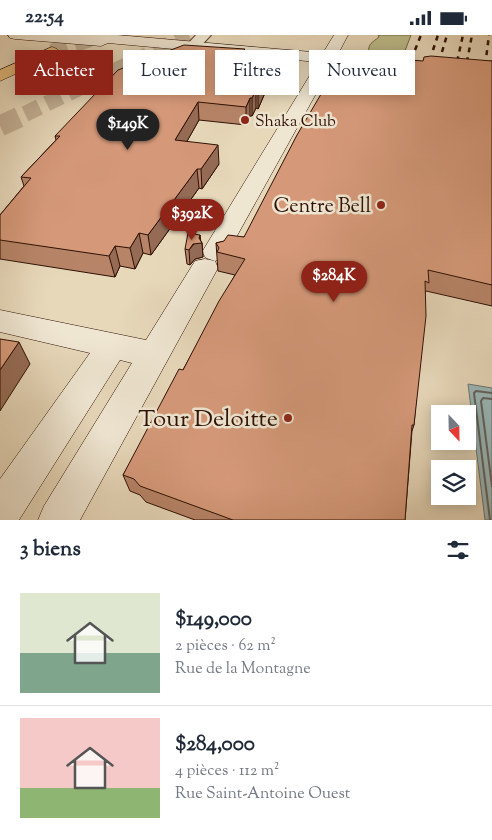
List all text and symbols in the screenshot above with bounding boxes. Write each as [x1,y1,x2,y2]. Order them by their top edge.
text: 22:54 [25,4,64,31]
chip: Acheter [15,50,113,95]
chip: Louer [123,50,205,95]
chip: Filtres [215,50,299,95]
chip: Nouveau [309,50,415,95]
pin: $149K [93,109,163,151]
place label: Shaka Club [255,111,336,134]
text: $149K [107,113,149,136]
marker: Shaka Club [239,114,251,126]
place label: Centre Bell [274,193,371,222]
pin: $392K [157,199,227,241]
marker: Centre Bell [375,199,387,211]
text: $392K [171,203,213,226]
pin: $284K [299,261,369,303]
text: $284K [312,265,356,288]
place label: Tour Deloitte [138,403,278,437]
north arrow [431,405,476,450]
map controls [431,405,476,505]
marker: Tour Deloitte [282,412,294,424]
button: layers [431,460,476,505]
text: 3 biens [20,535,81,565]
icon: filters [444,536,472,564]
text: $149,000 [175,605,252,635]
icon: home [60,613,120,673]
text: 2 pièces · 62 m² [175,635,276,658]
text: Rue de la Montagne [175,658,311,681]
text: $284,000 [175,730,255,760]
icon: home [60,738,120,798]
text: 4 pièces · 112 m² [175,760,280,783]
text: Rue Saint-Antoine Ouest [175,783,350,806]

